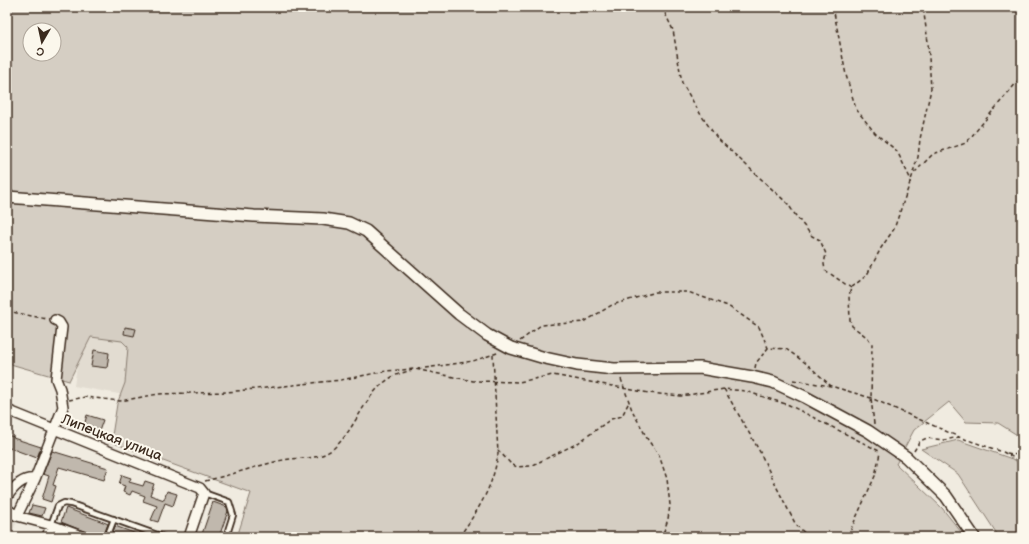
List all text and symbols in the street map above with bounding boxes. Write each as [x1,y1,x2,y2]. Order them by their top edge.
north arrow [22,22,62,62]
text: С [35,44,45,58]
street label: Липецкая улица [58,410,165,465]

